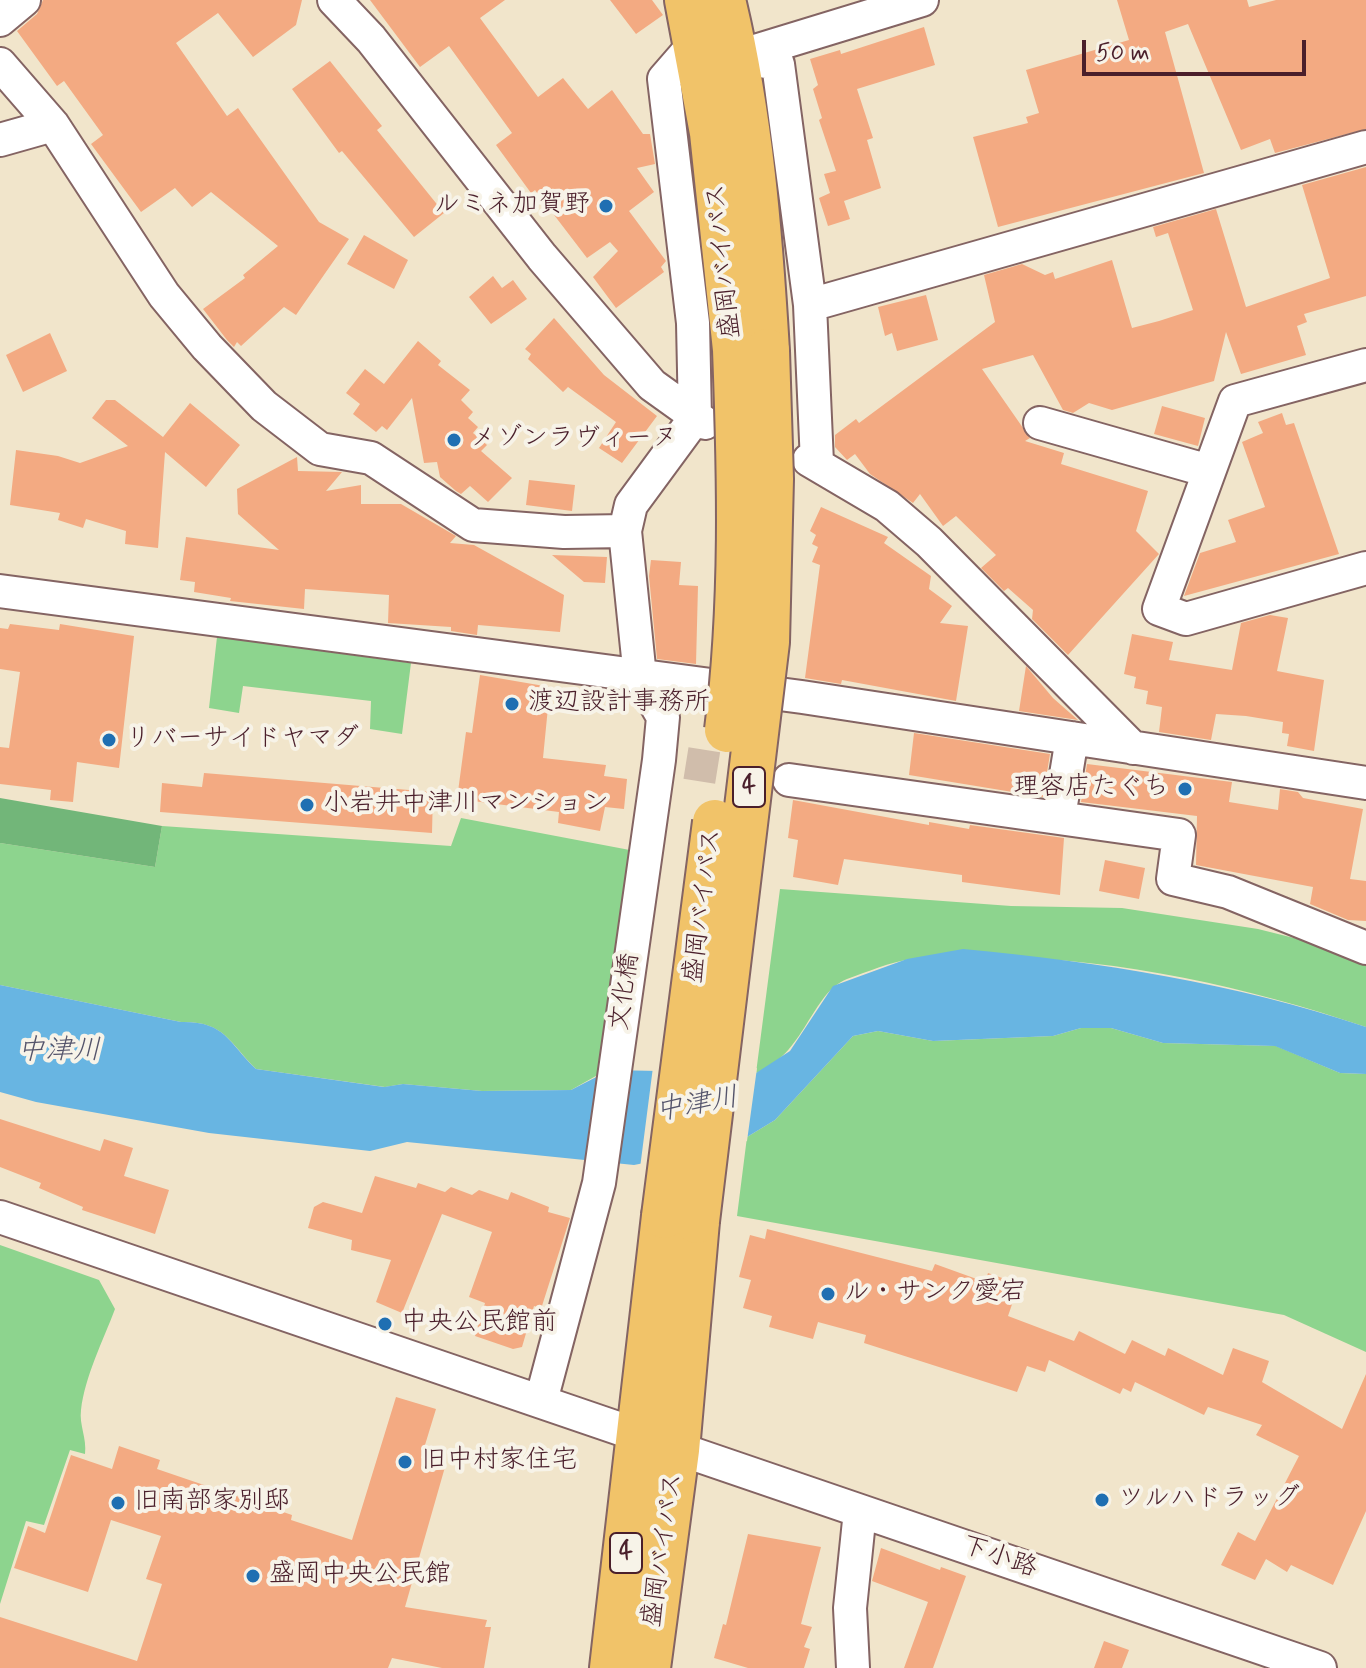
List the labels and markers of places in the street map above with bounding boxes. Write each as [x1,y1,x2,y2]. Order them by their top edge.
place label: ルミネ加賀野 [434,190,590,222]
marker: ルミネ加賀野 [597,197,615,215]
place label: メゾンラヴィーヌ [470,424,678,456]
marker: メゾンラヴィーヌ [445,431,463,449]
place label: 渡辺設計事務所 [528,688,710,720]
marker: 渡辺設計事務所 [503,695,521,713]
place label: リバーサイドヤマダ [125,724,359,756]
marker: リバーサイドヤマダ [100,731,118,749]
place label: 理容店たぐち [1013,773,1169,805]
marker: 理容店たぐち [1176,780,1194,798]
place label: 小岩井中津川マンション [323,789,609,821]
marker: 小岩井中津川マンション [298,796,316,814]
place label: ル・サンク愛宕 [844,1278,1026,1310]
marker: ル・サンク愛宕 [819,1285,837,1303]
place label: 中央公民館前 [401,1308,557,1340]
marker: 中央公民館前 [376,1315,394,1333]
place label: 旧中村家住宅 [421,1446,577,1478]
marker: 旧中村家住宅 [396,1453,414,1471]
place label: ツルハドラッグ [1118,1484,1300,1516]
place label: 旧南部家別邸 [134,1487,290,1519]
marker: ツルハドラッグ [1093,1491,1111,1509]
marker: 旧南部家別邸 [109,1494,127,1512]
place label: 盛岡中央公民館 [269,1560,451,1592]
marker: 盛岡中央公民館 [244,1567,262,1585]

